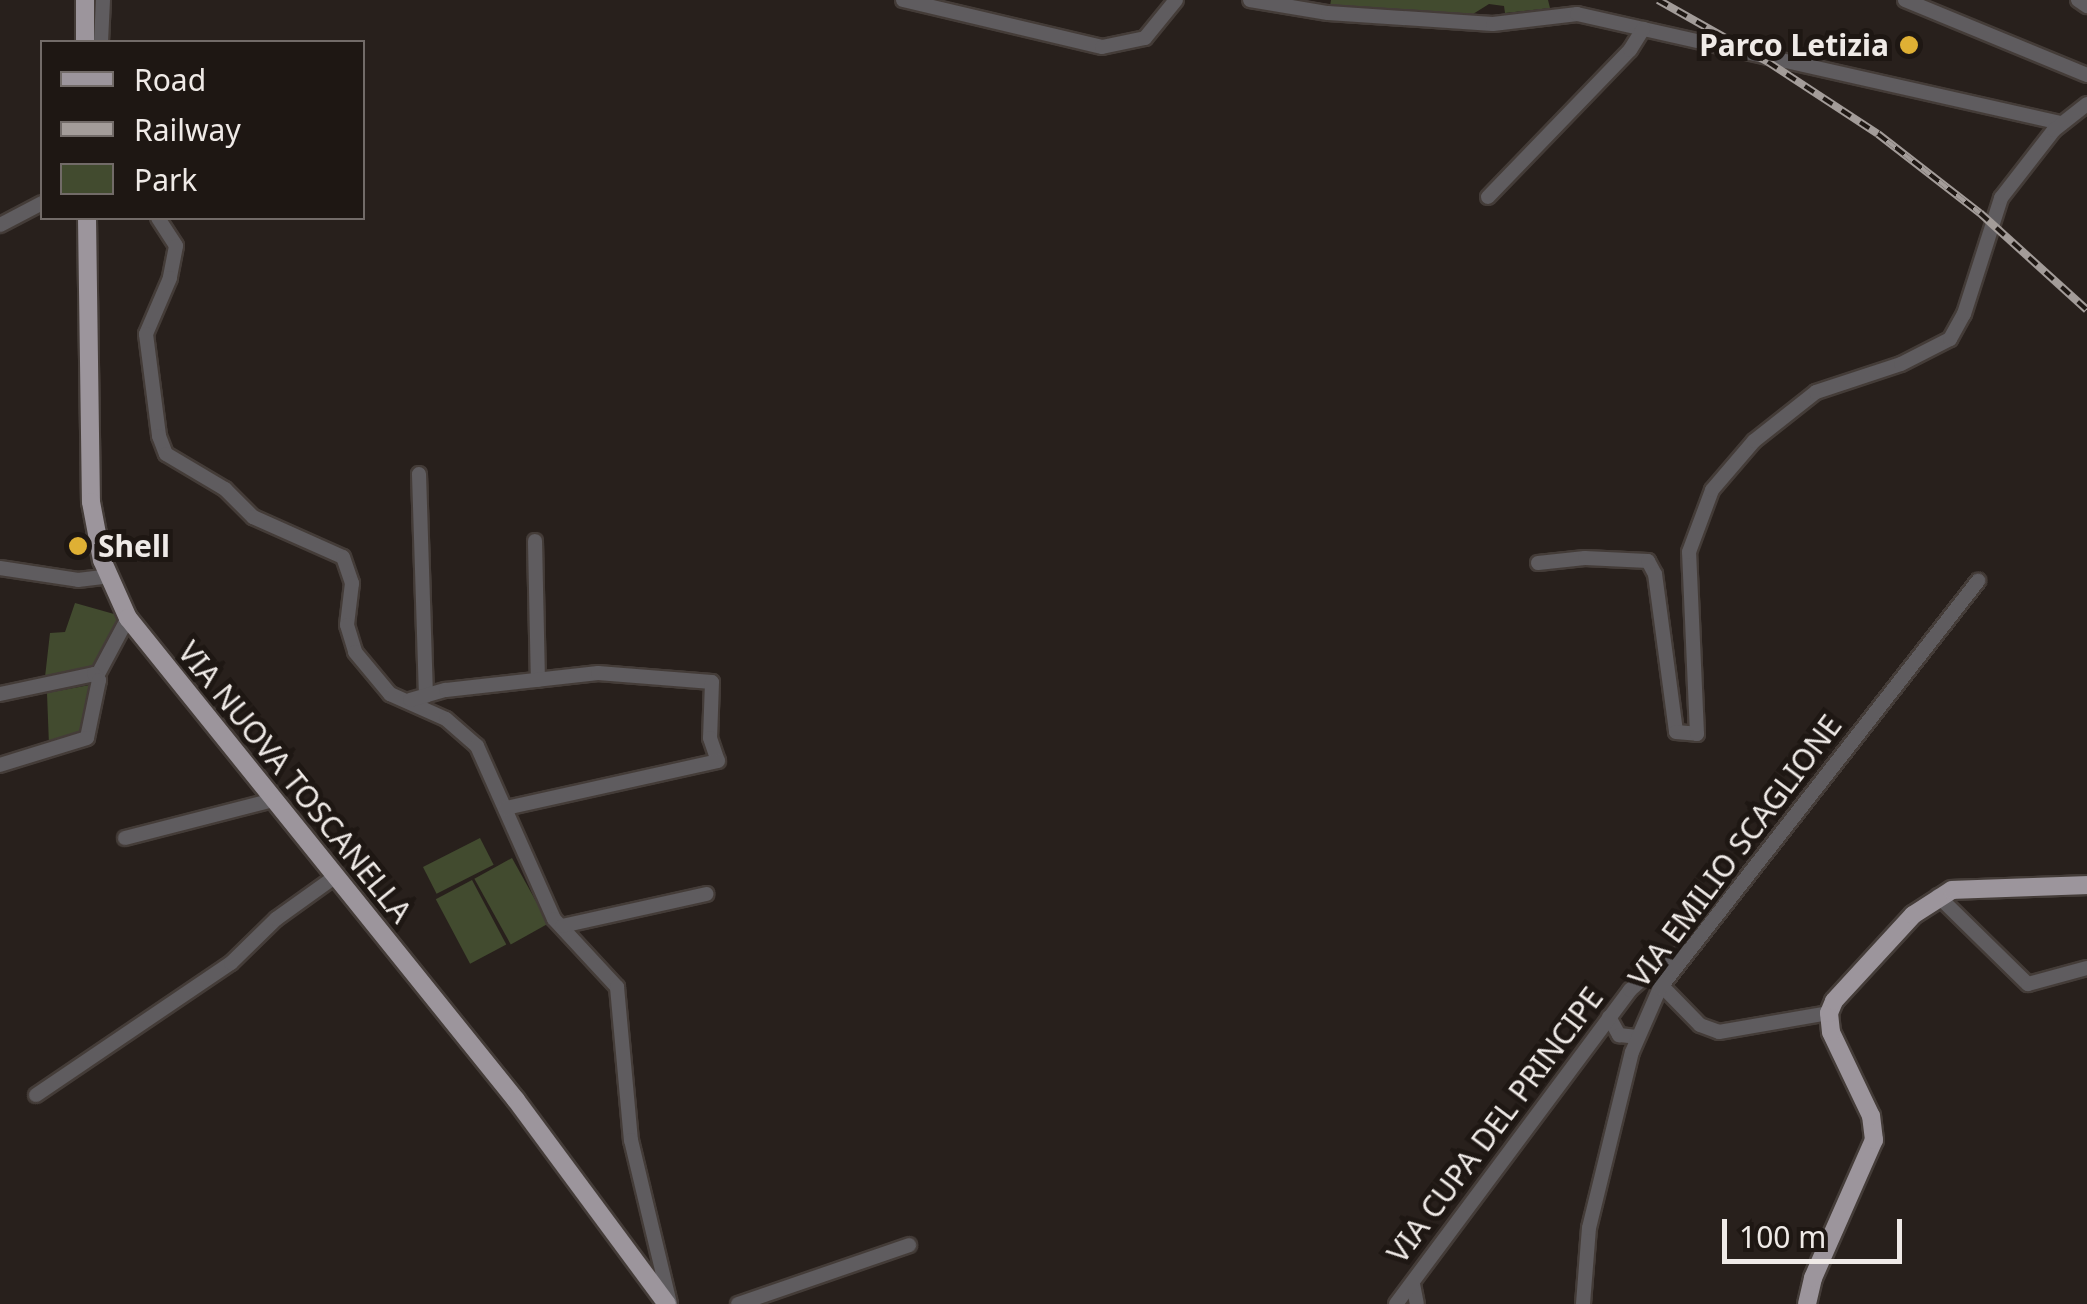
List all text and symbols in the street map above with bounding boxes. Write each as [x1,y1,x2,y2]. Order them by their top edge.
place label: Parco Letizia [1699,27,1889,63]
marker: Parco Letizia [1898,34,1920,56]
legend [40,40,365,220]
text: Road [134,59,206,100]
text: Railway [134,109,241,150]
text: Park [134,159,197,200]
place label: Shell [98,528,170,564]
marker: Shell [67,535,89,557]
street label: VIA NUOVA TOSCANELLA [171,634,419,930]
street label: VIA EMILIO SCAGLIONE [1621,708,1849,994]
street label: VIA CUPA DEL PRINCIPE [1380,980,1610,1270]
scale bar [1727,1199,1907,1261]
text: 100 m [1739,1216,1826,1257]

